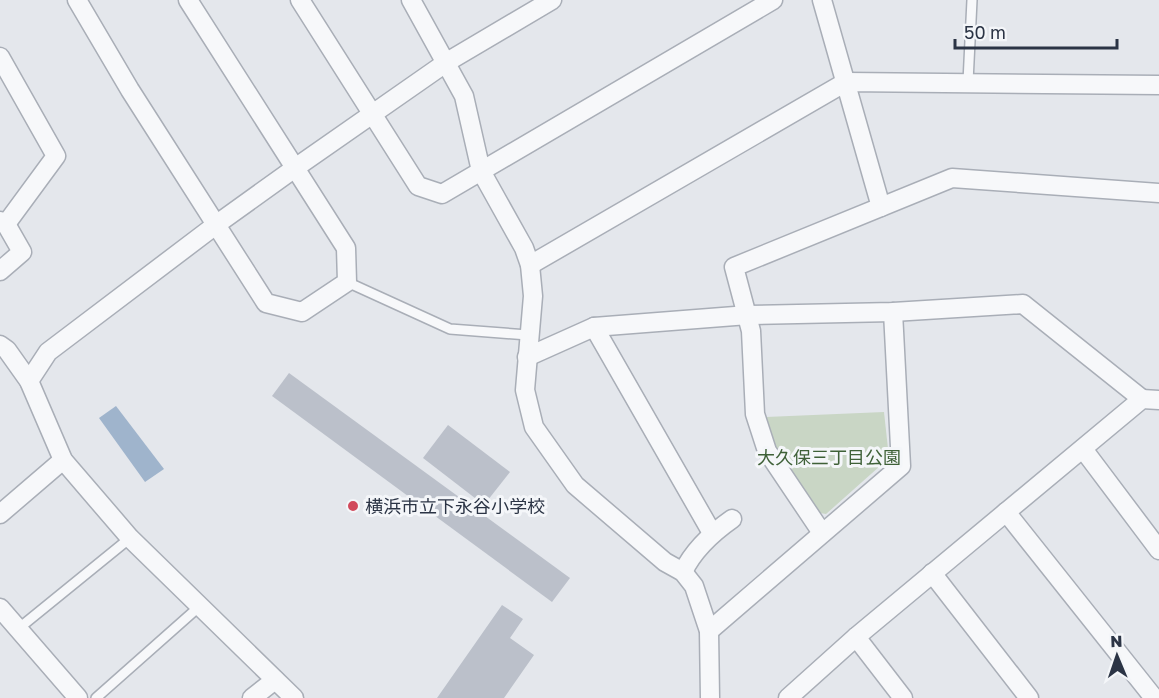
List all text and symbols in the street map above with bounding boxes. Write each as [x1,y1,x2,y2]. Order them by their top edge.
scale bar [955,12,1117,50]
text: 50 m [964,21,1006,43]
park label: 大久保三丁目公園 [757,446,901,468]
place label: 横浜市立下永谷小学校 [365,495,545,517]
marker: 横浜市立下永谷小学校 [346,499,360,513]
north arrow [1087,626,1147,686]
text: N [1110,631,1123,651]

